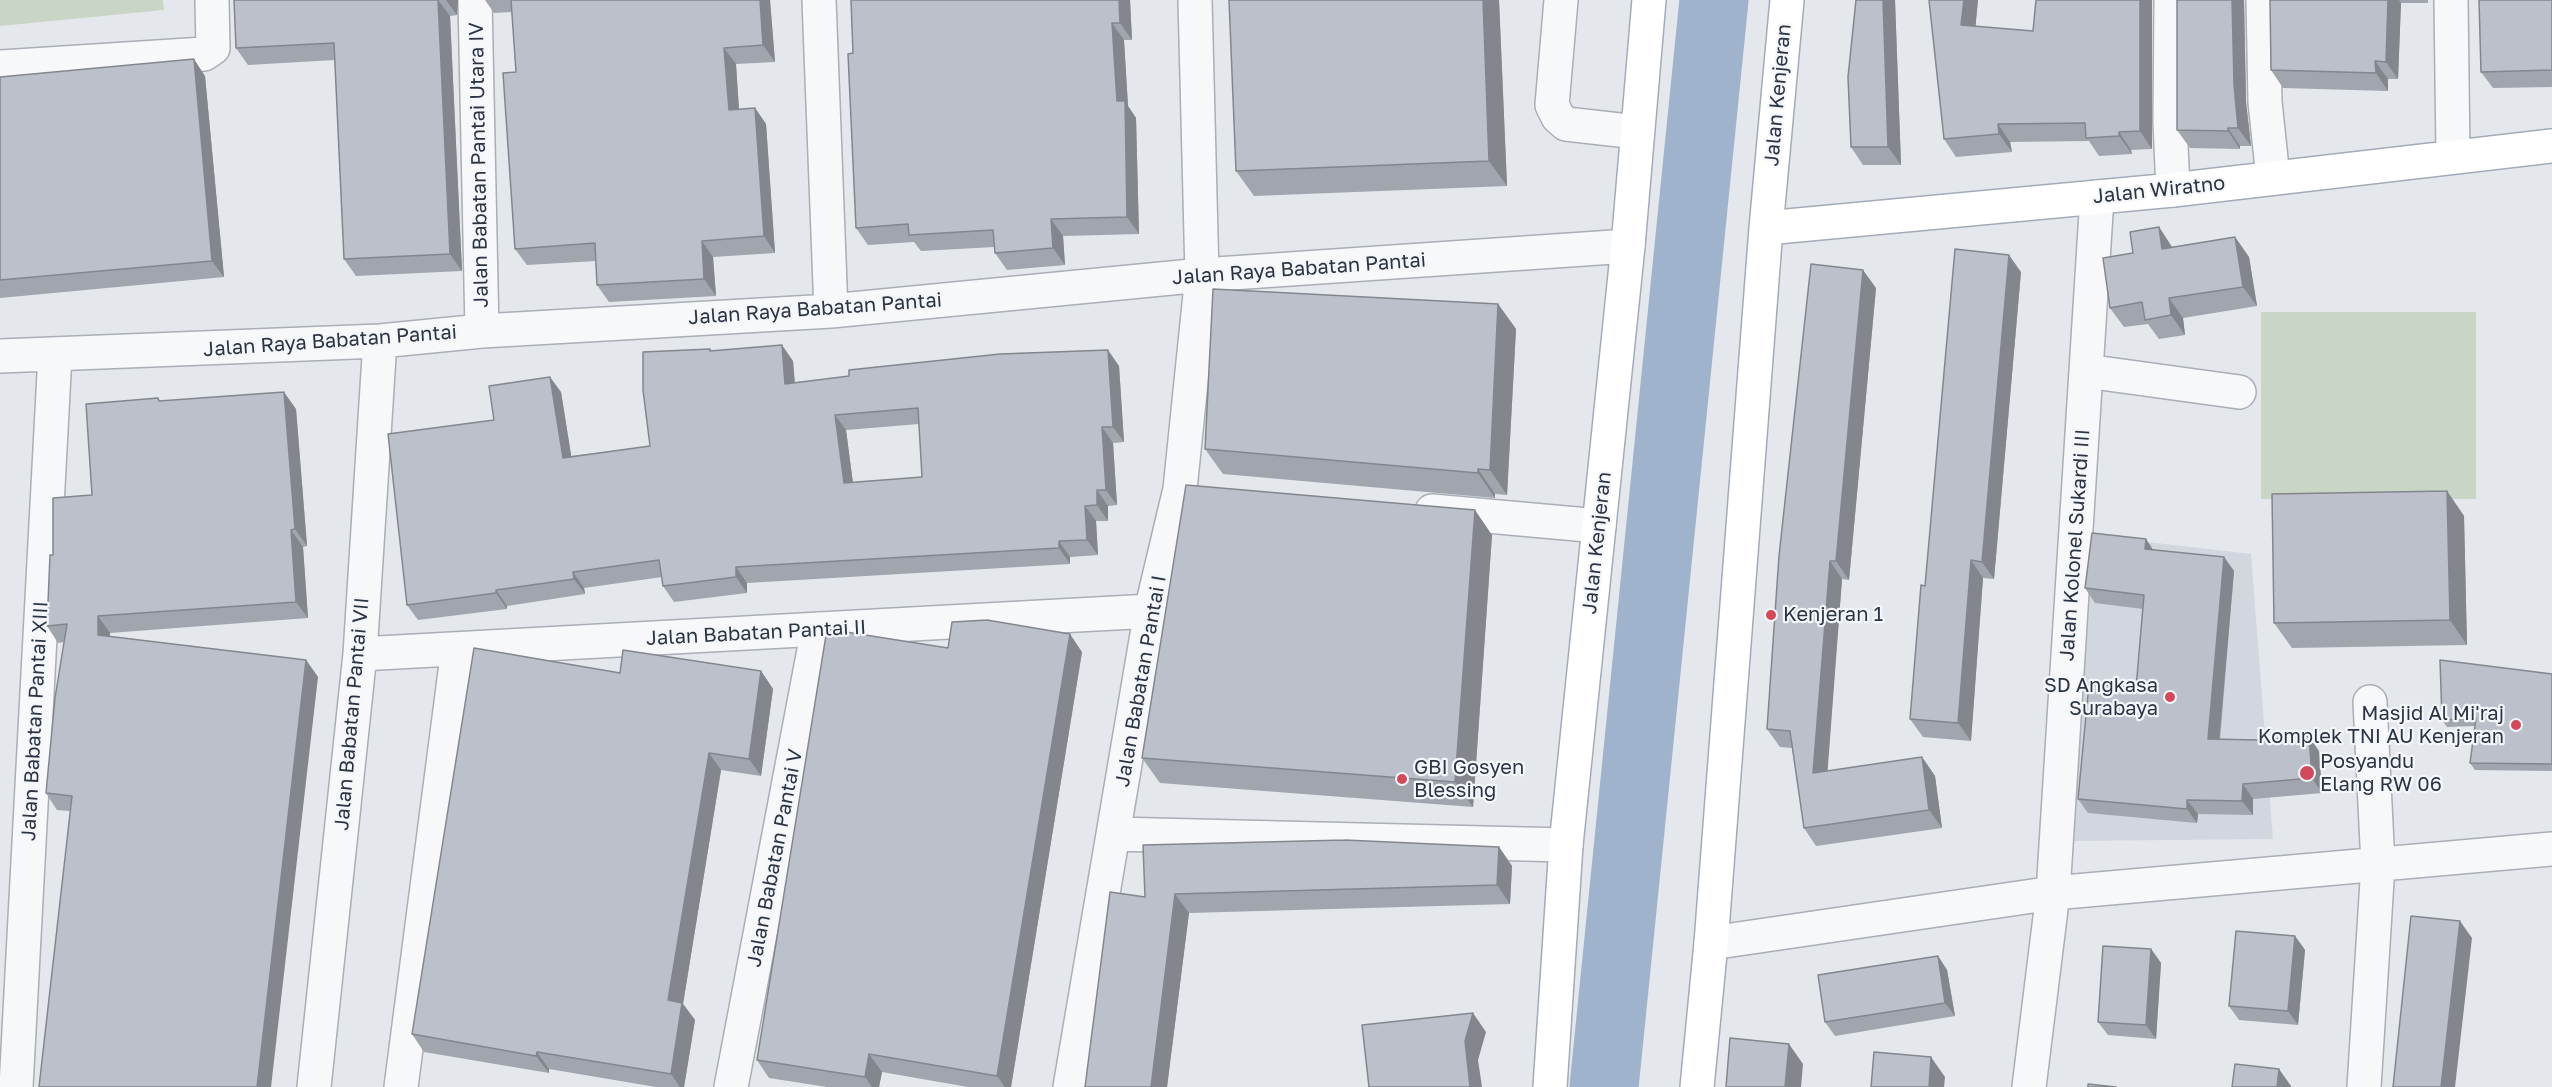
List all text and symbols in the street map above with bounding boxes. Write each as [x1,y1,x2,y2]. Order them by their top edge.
street label: Jalan Babatan Pantai Utara IV [465,22,493,308]
street label: Jalan Kenjeran [1760,23,1796,167]
street label: Jalan Wiratno [2092,171,2226,209]
street label: Jalan Raya Babatan Pantai [1171,248,1427,290]
street label: Jalan Raya Babatan Pantai [687,288,943,330]
street label: Jalan Raya Babatan Pantai [202,320,458,362]
street label: Jalan Kolonel Sukardi III [2055,428,2095,662]
street label: Jalan Kenjeran [1578,471,1616,615]
street label: Jalan Babatan Pantai I [1111,573,1171,789]
street label: Jalan Babatan Pantai VII [330,596,374,832]
street label: Jalan Babatan Pantai XIII [17,600,53,842]
place label: Kenjeran 1 [1783,603,1883,627]
marker: Kenjeran 1 [1764,608,1778,622]
street label: Jalan Babatan Pantai II [645,615,867,651]
place label: SD Angkasa Surabaya [2044,674,2158,721]
marker: SD Angkasa Surabaya [2163,690,2177,704]
place label: Masjid Al Mi'raj Komplek TNI AU Kenjeran [2258,702,2504,749]
marker: Masjid Al Mi'raj Komplek TNI AU Kenjeran [2509,718,2523,732]
street label: Jalan Babatan Pantai V [742,747,808,969]
place label: Posyandu Elang RW 06 [2320,750,2442,797]
place label: GBI Gosyen Blessing [1414,756,1524,803]
marker: Posyandu Elang RW 06 [2298,764,2316,782]
marker: GBI Gosyen Blessing [1395,772,1409,786]

